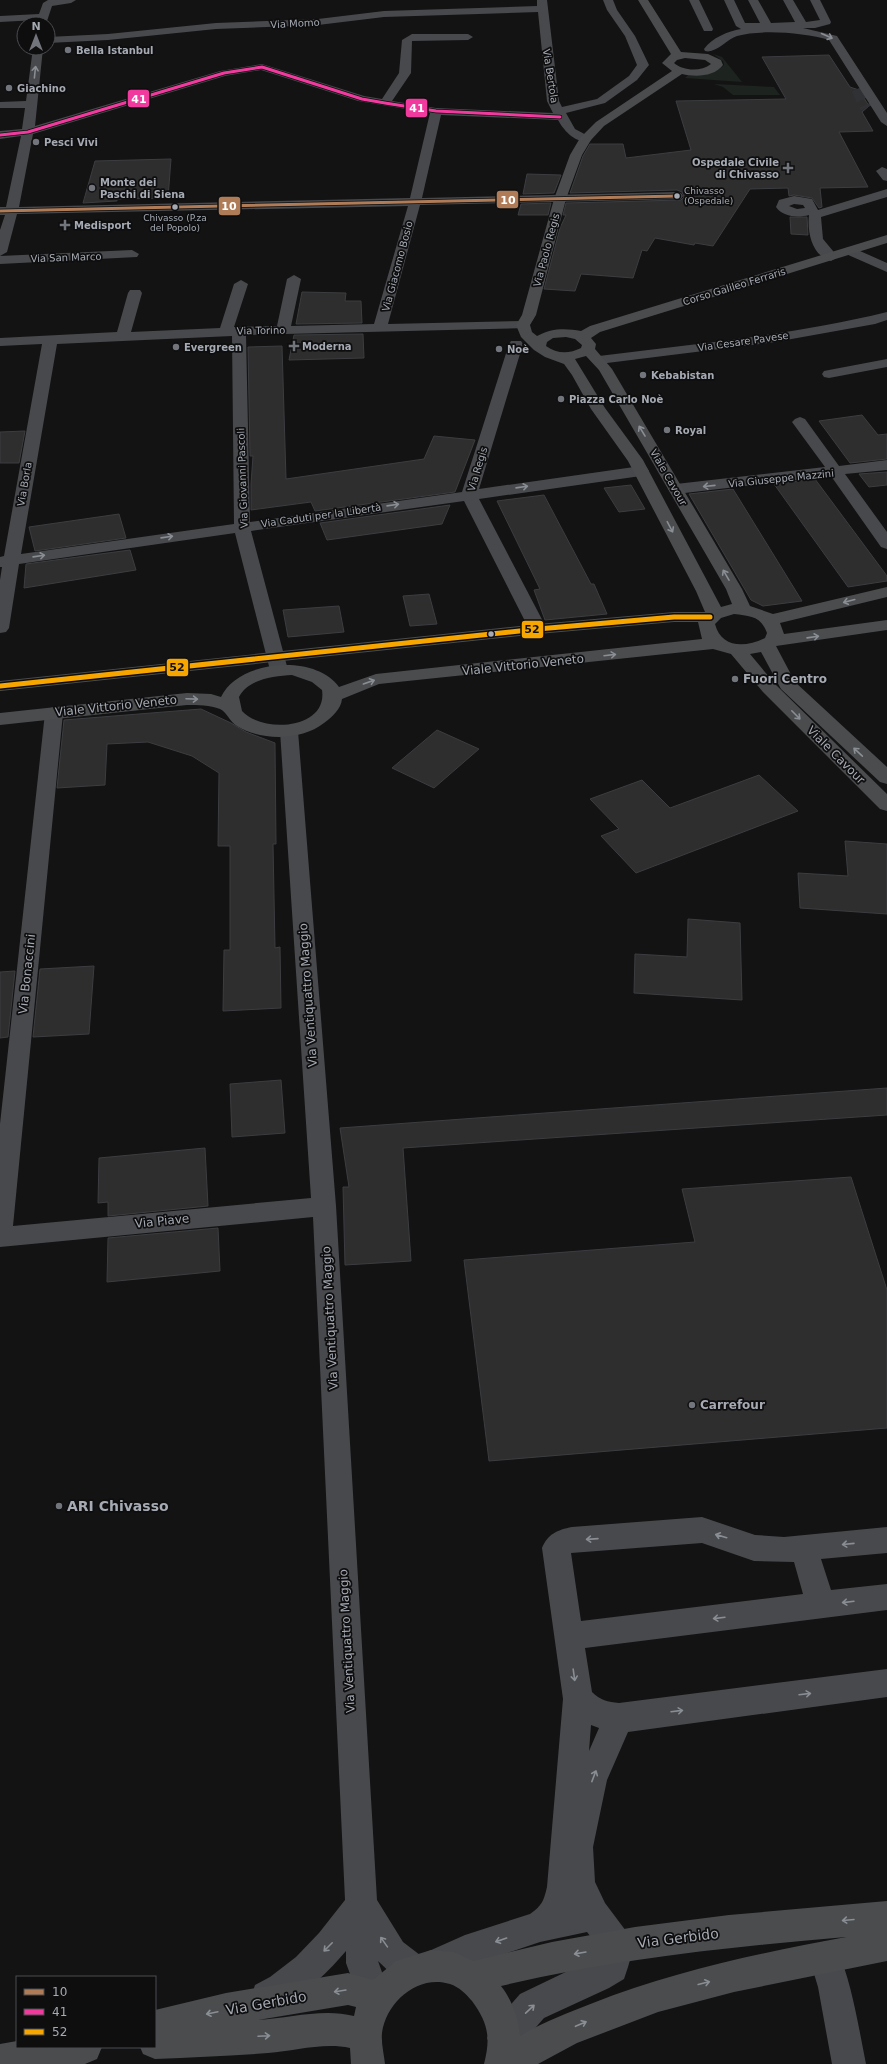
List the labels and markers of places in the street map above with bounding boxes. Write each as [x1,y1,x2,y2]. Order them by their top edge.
marker: Bella Istanbul [63,45,73,55]
place label: Bella Istanbul [76,45,154,56]
marker: Giachino [4,83,14,93]
place label: Giachino [17,83,66,94]
marker: Pesci Vivi [31,137,41,147]
place label: Pesci Vivi [44,137,98,148]
place label: Ospedale Civile di Chivasso [692,157,779,180]
marker: Ospedale Civile di Chivasso [782,162,794,174]
place label: Monte dei Paschi di Siena [100,177,185,200]
marker: Monte dei Paschi di Siena [87,183,97,193]
place label: Chivasso (Ospedale) [684,186,733,206]
marker: Chivasso (Ospedale) [672,191,682,201]
marker: Chivasso (P.za del Popolo) [170,202,180,212]
place label: Chivasso (P.za del Popolo) [143,213,207,233]
marker: Medisport [59,219,71,231]
place label: Medisport [74,220,131,231]
marker: Moderna [289,341,299,351]
place label: Moderna [302,341,352,352]
marker: Evergreen [171,342,181,352]
place label: Evergreen [184,342,242,353]
marker: Noè [494,344,504,354]
place label: Noè [507,344,529,355]
marker: Kebabistan [638,370,648,380]
place label: Kebabistan [651,370,714,381]
marker: Piazza Carlo Noè [556,394,566,404]
place label: Piazza Carlo Noè [569,394,663,405]
marker: Royal [662,425,672,435]
place label: Royal [675,425,706,436]
unlabelled marker [486,629,496,639]
place label: Fuori Centro [743,672,827,686]
marker: Fuori Centro [730,674,740,684]
place label: Carrefour [700,1398,765,1412]
marker: Carrefour [687,1400,697,1410]
place label: ARI Chivasso [67,1498,169,1514]
marker: ARI Chivasso [54,1501,64,1511]

